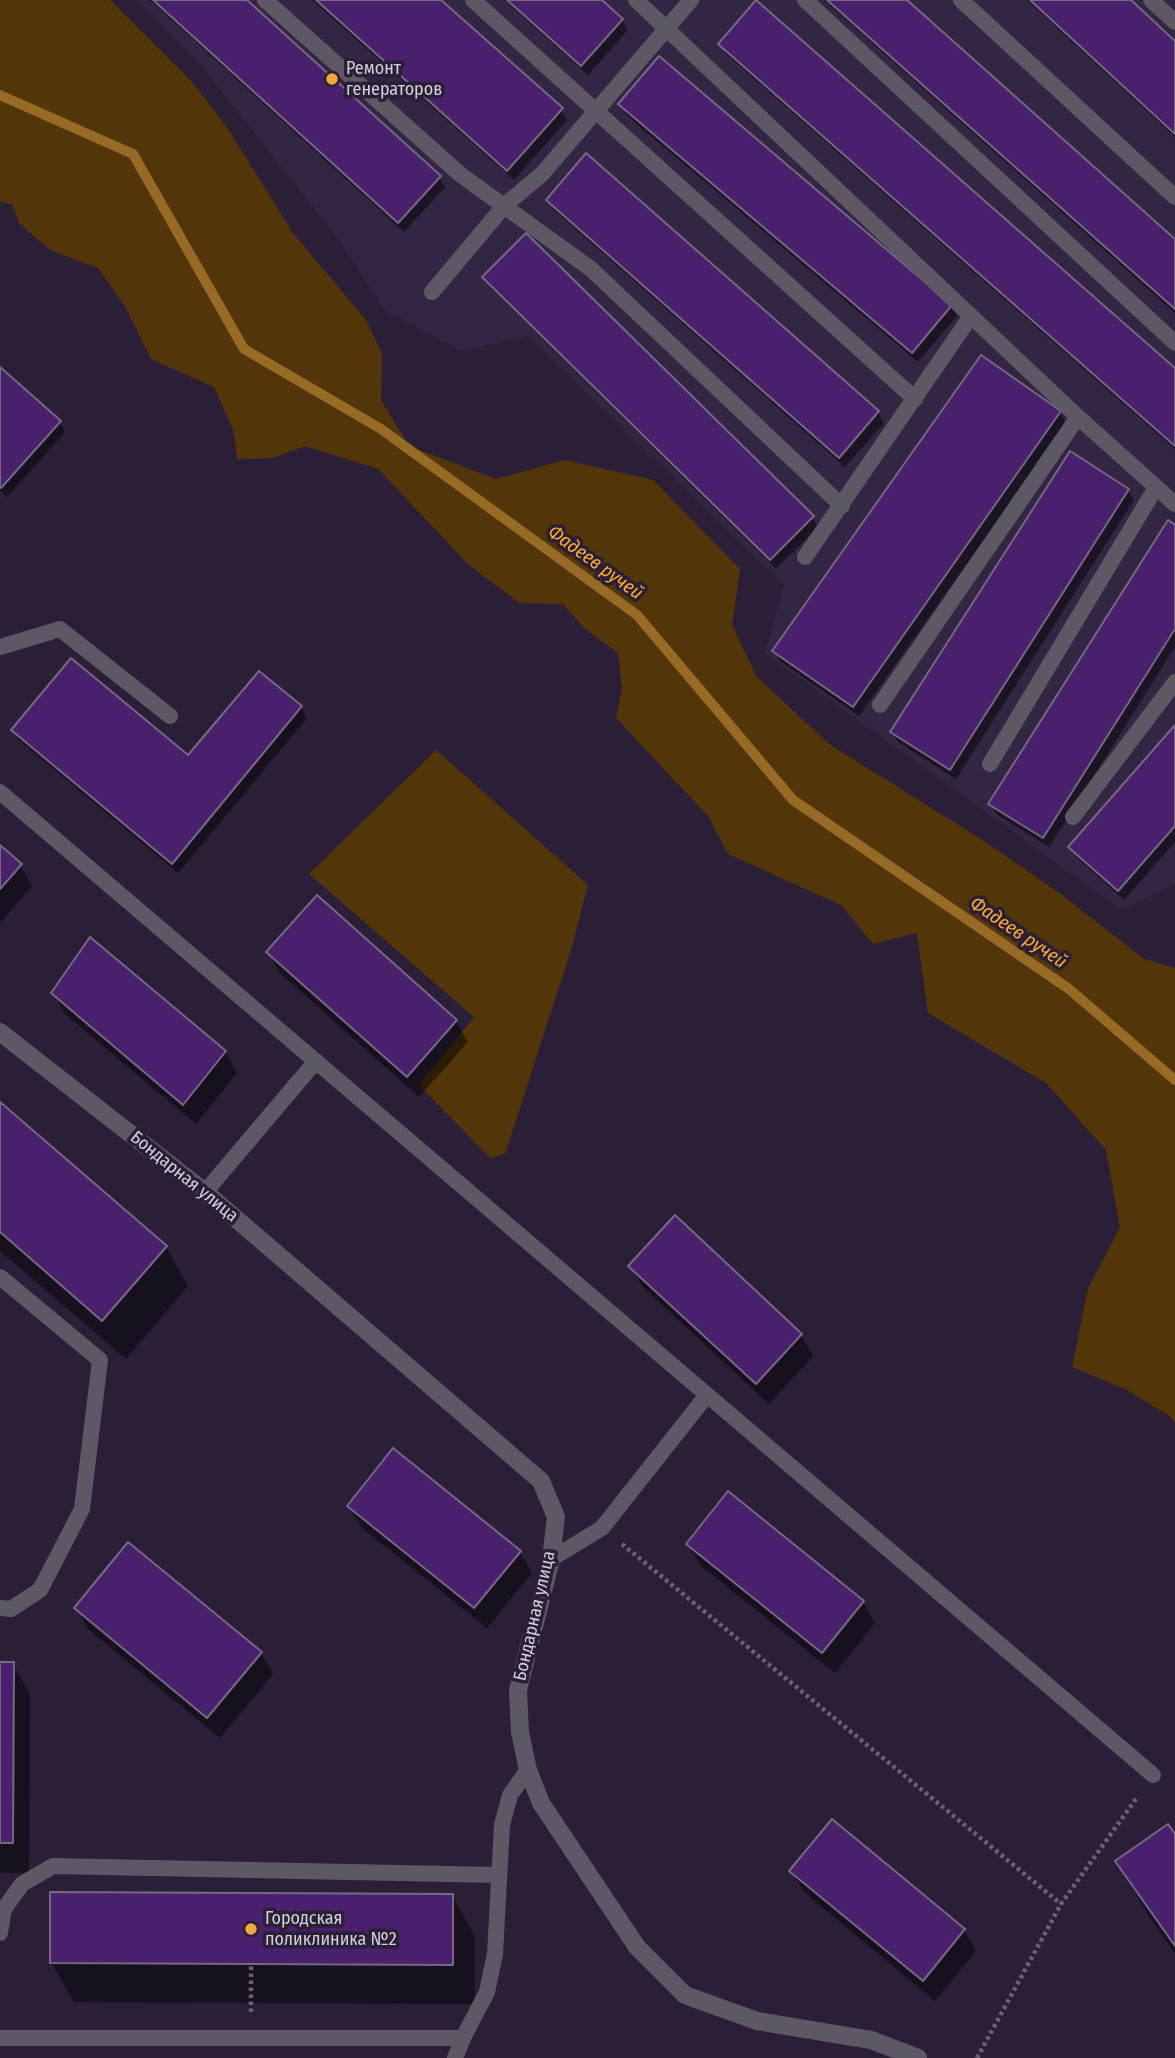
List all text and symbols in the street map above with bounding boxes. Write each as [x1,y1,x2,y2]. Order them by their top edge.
place label: Ремонт генераторов [346,58,442,100]
marker: Ремонт генераторов [324,71,340,87]
water label: Фадеев ручей [543,521,647,605]
water label: Фадеев ручей [965,892,1071,974]
street label: Бондарная улица [126,1127,242,1227]
street label: Бондарная улица [510,1549,560,1683]
place label: Городская поликлиника №2 [265,1908,397,1951]
marker: Городская поликлиника №2 [243,1921,259,1937]

